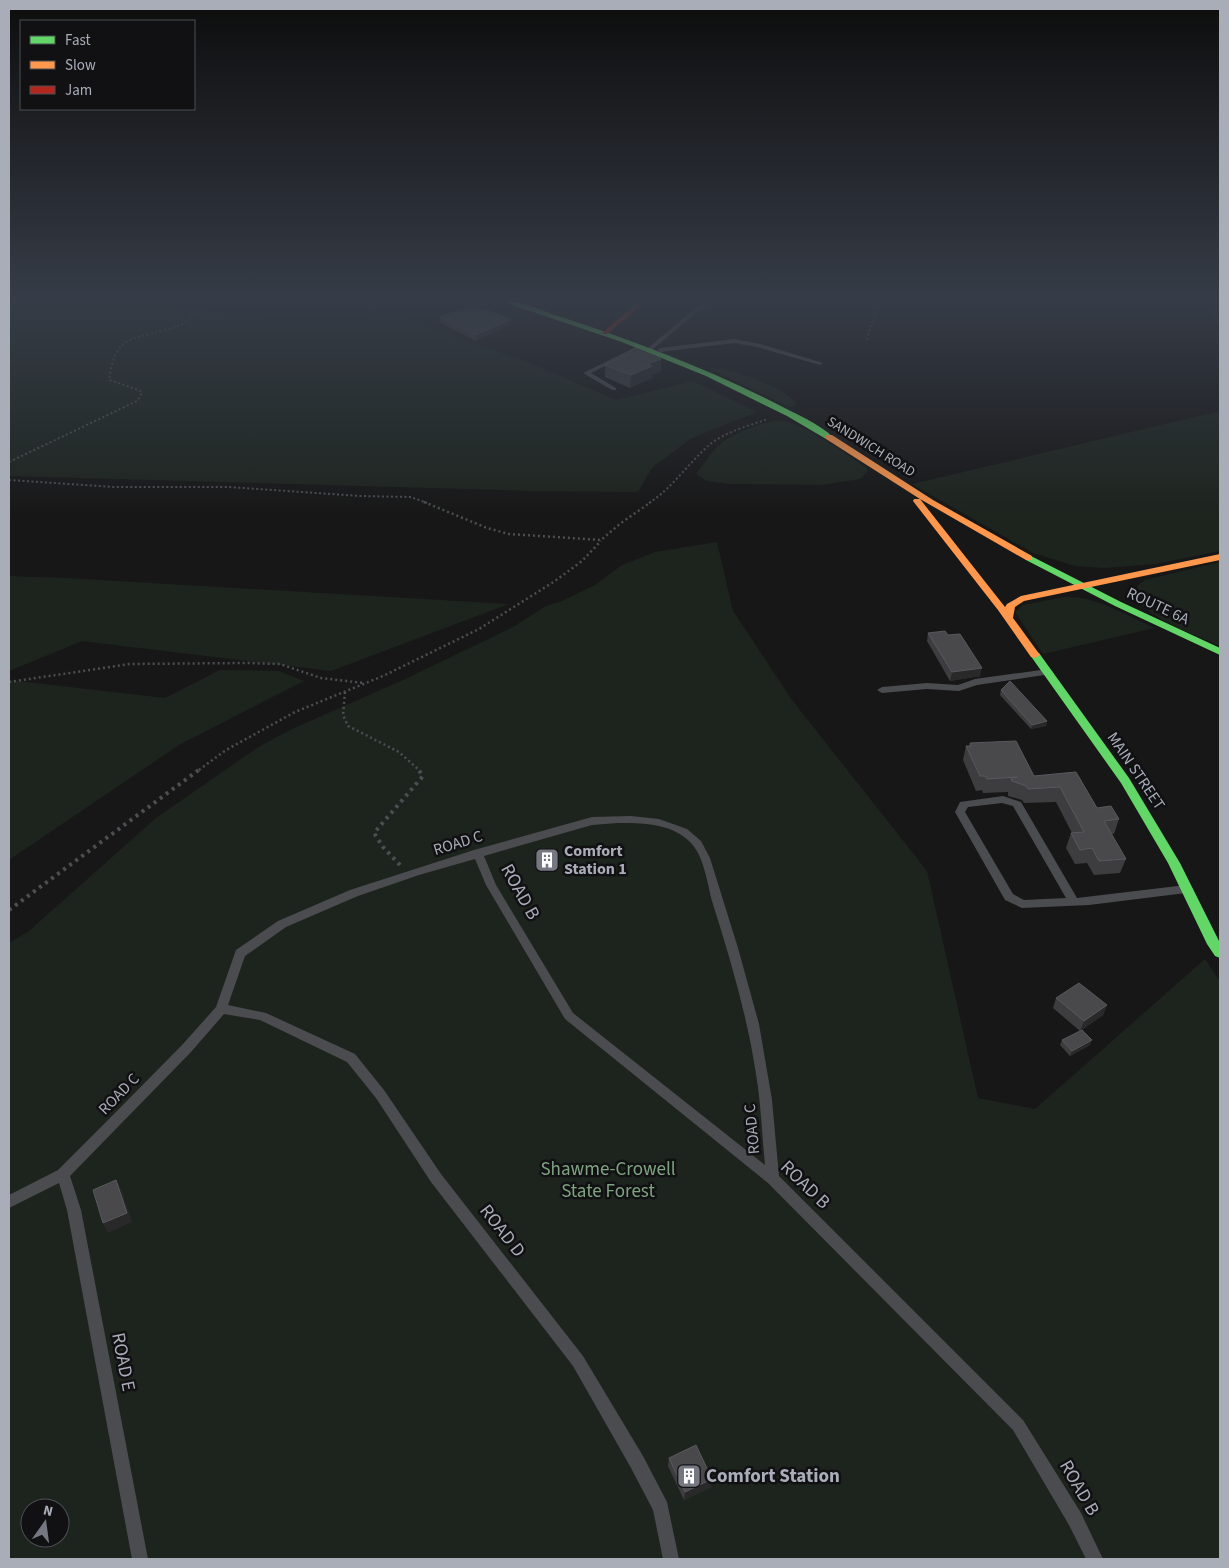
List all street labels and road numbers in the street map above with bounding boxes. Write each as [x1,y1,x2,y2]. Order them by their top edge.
street label: SANDWICH ROAD [823,412,919,482]
street label: ROUTE 6A [1123,582,1193,630]
street label: MAIN STREET [1102,728,1170,815]
street label: ROAD C [431,825,485,861]
street label: ROAD B [494,859,546,925]
street label: ROAD C [94,1068,144,1120]
street label: ROAD C [739,1103,765,1155]
street label: ROAD B [774,1154,836,1216]
street label: ROAD D [473,1199,531,1263]
street label: ROAD E [104,1330,142,1394]
street label: ROAD B [1052,1455,1106,1521]

